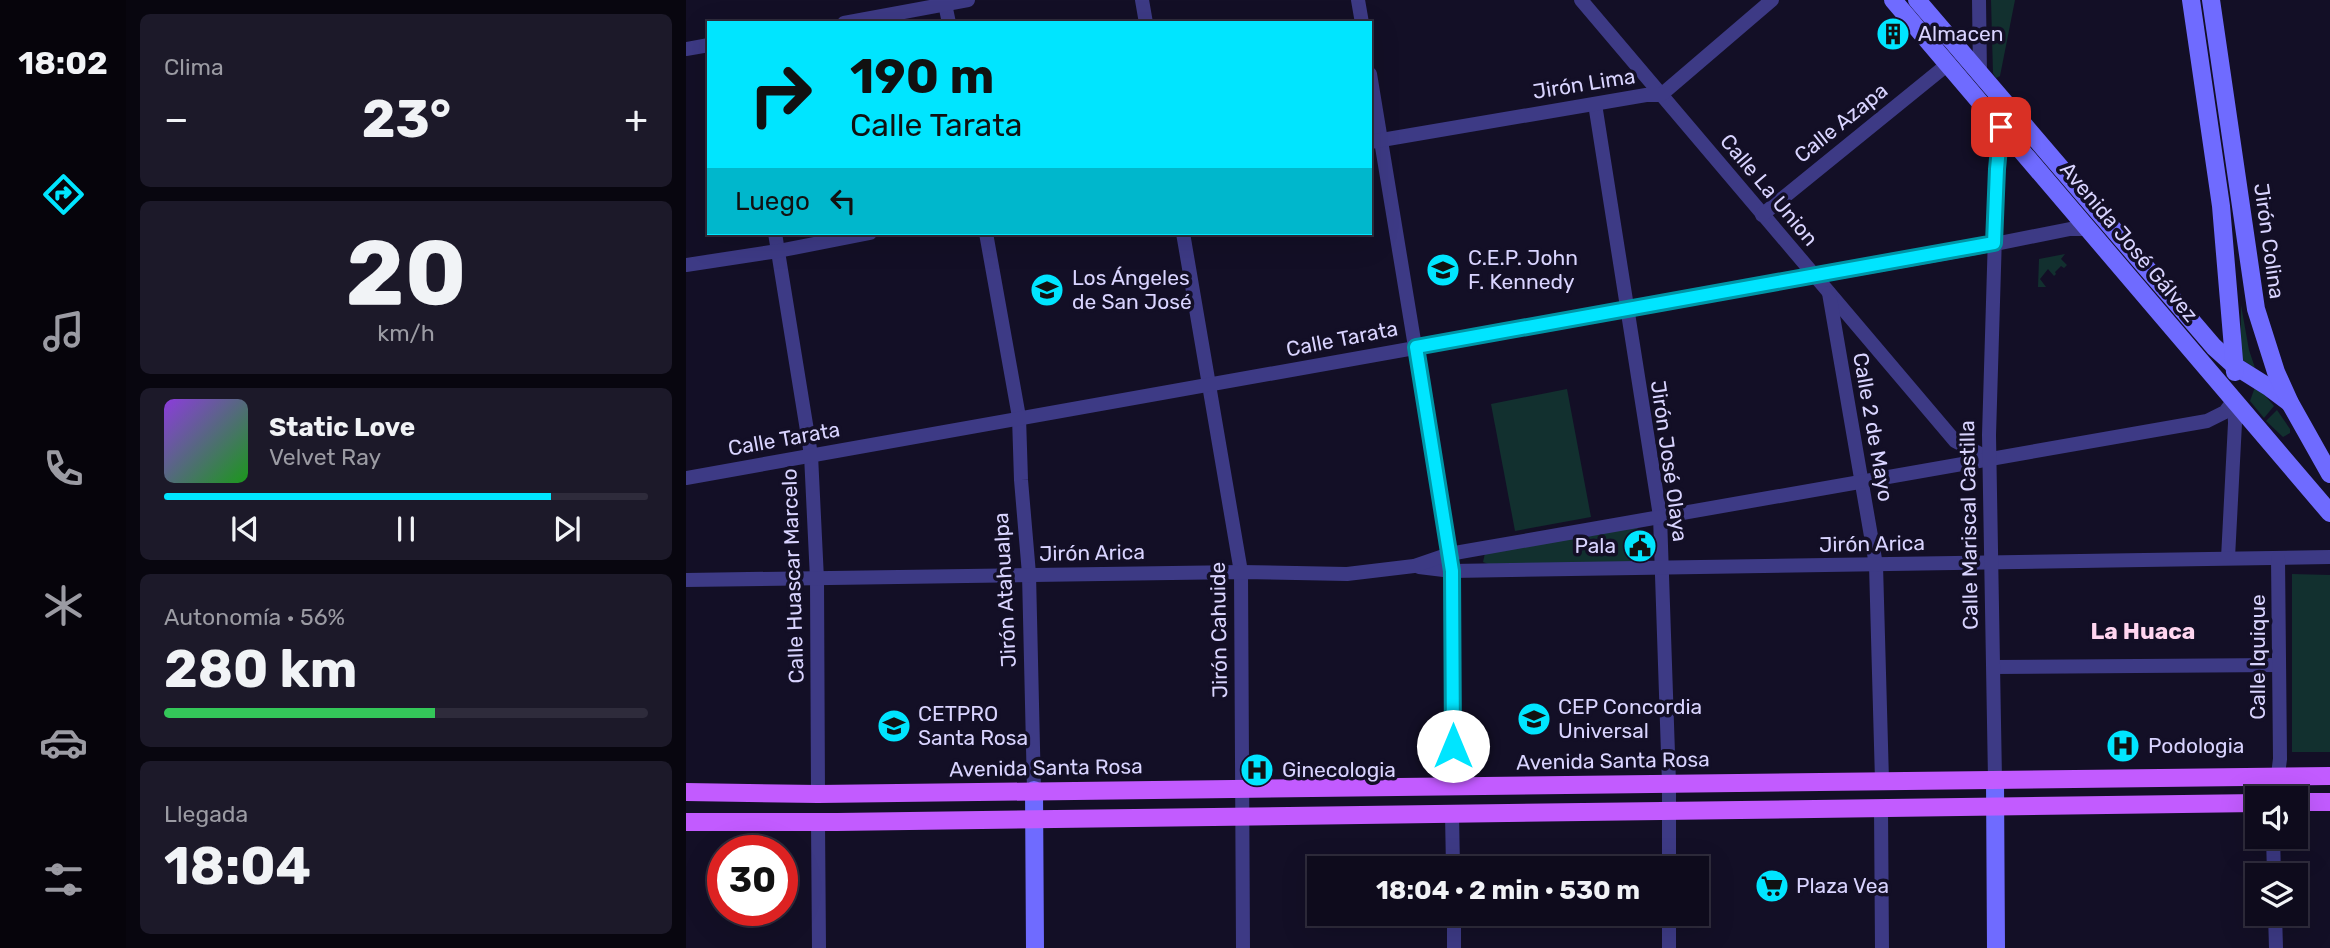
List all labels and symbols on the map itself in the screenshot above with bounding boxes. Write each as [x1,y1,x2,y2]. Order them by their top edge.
building icon: Almacen [1874,15,1912,53]
place label: Almacen [1918,21,2004,46]
street label: Jirón Lima [1531,63,1637,104]
street label: Calle Azapa [1789,77,1892,168]
pin [1971,97,2031,157]
street label: Calle La Union [1715,129,1823,251]
street label: Avenida José Gálvez [2055,157,2204,327]
street label: Jirón Colina [2249,181,2290,300]
place label: C.E.P. John F. Kennedy [1468,245,1578,294]
school or university icon: C.E.P. John F. Kennedy [1424,251,1462,289]
place label: Los Ángeles de San José [1072,265,1192,314]
school or university icon: Los Ángeles de San José [1028,271,1066,309]
street label: Calle Tarata [1284,315,1400,362]
street label: Calle 2 de Mayo [1848,350,1899,503]
street label: Jirón José Olaya [1646,379,1693,543]
street label: Calle Tarata [726,416,842,461]
street label: Calle Mariscal Castilla [1954,420,1983,630]
street label: Calle Huascar Marcelo [776,468,809,684]
street label: Jirón Atahualpa [988,512,1021,668]
public building icon: Pala [1621,527,1659,565]
street label: Jirón Arica [1819,530,1925,557]
place label: Pala [1574,533,1616,558]
street label: Jirón Arica [1039,539,1145,566]
street label: Jirón Cahuide [1205,562,1232,698]
street label: Calle Iquique [2245,594,2270,720]
district label: La Huaca [2091,617,2195,645]
place label: CEP Concordia Universal [1558,694,1702,743]
school or university icon: CEP Concordia Universal [1515,700,1553,738]
place label: CETPRO Santa Rosa [918,701,1028,750]
school or university icon: CETPRO Santa Rosa [875,707,913,745]
position arrow [1416,709,1490,783]
hospital icon: Podologia [2104,727,2142,765]
place label: Podologia [2148,733,2244,758]
street label: Avenida Santa Rosa [1516,746,1710,775]
hospital icon: Ginecologia [1238,751,1276,789]
street label: Avenida Santa Rosa [949,753,1143,782]
place label: Ginecologia [1282,757,1396,782]
speed limit sign: 30 [707,835,798,926]
supermarket icon: Plaza Vea [1753,867,1791,905]
place label: Plaza Vea [1796,873,1889,898]

